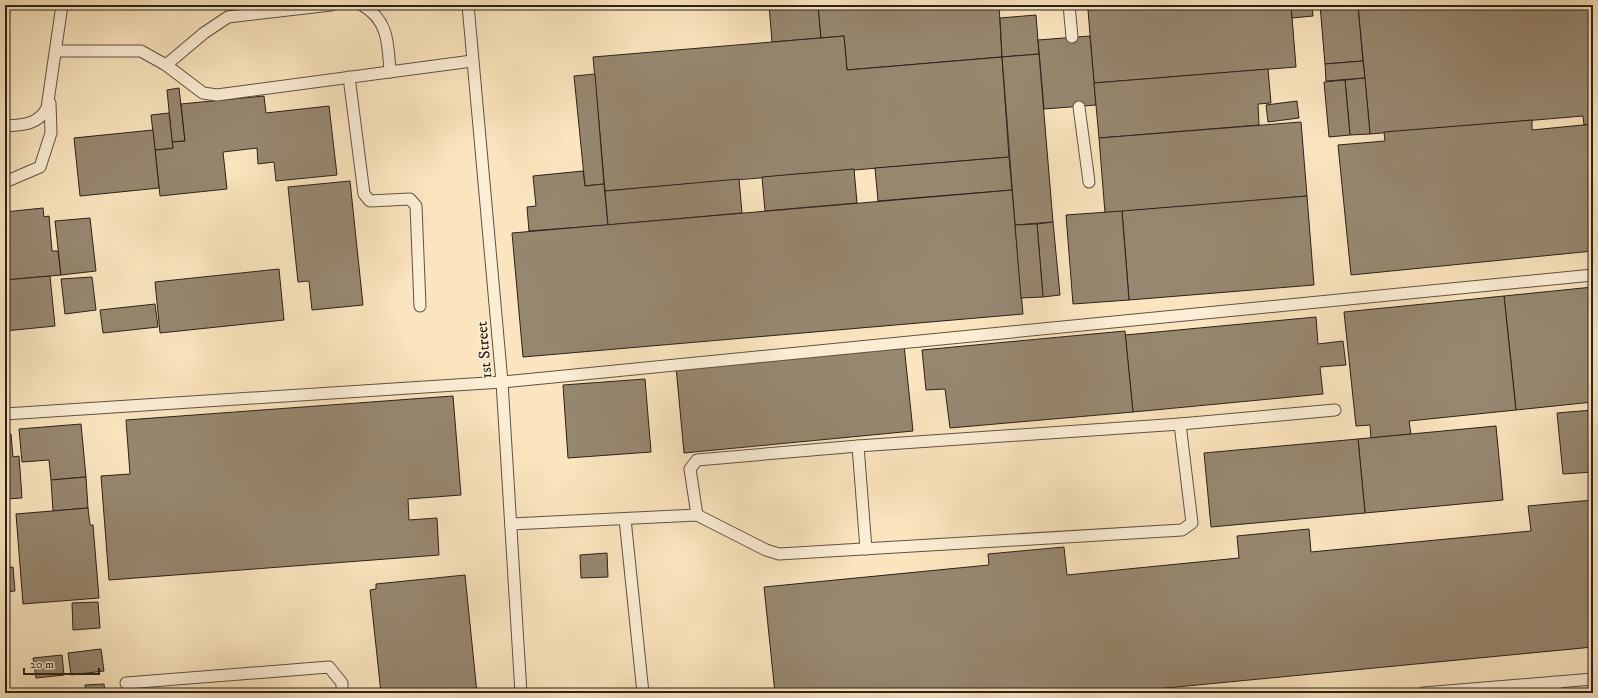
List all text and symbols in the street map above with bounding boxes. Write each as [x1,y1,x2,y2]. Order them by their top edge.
street label: 1st Street [472,320,496,379]
scale bar [24,650,99,676]
text: 20 m [30,657,54,672]

